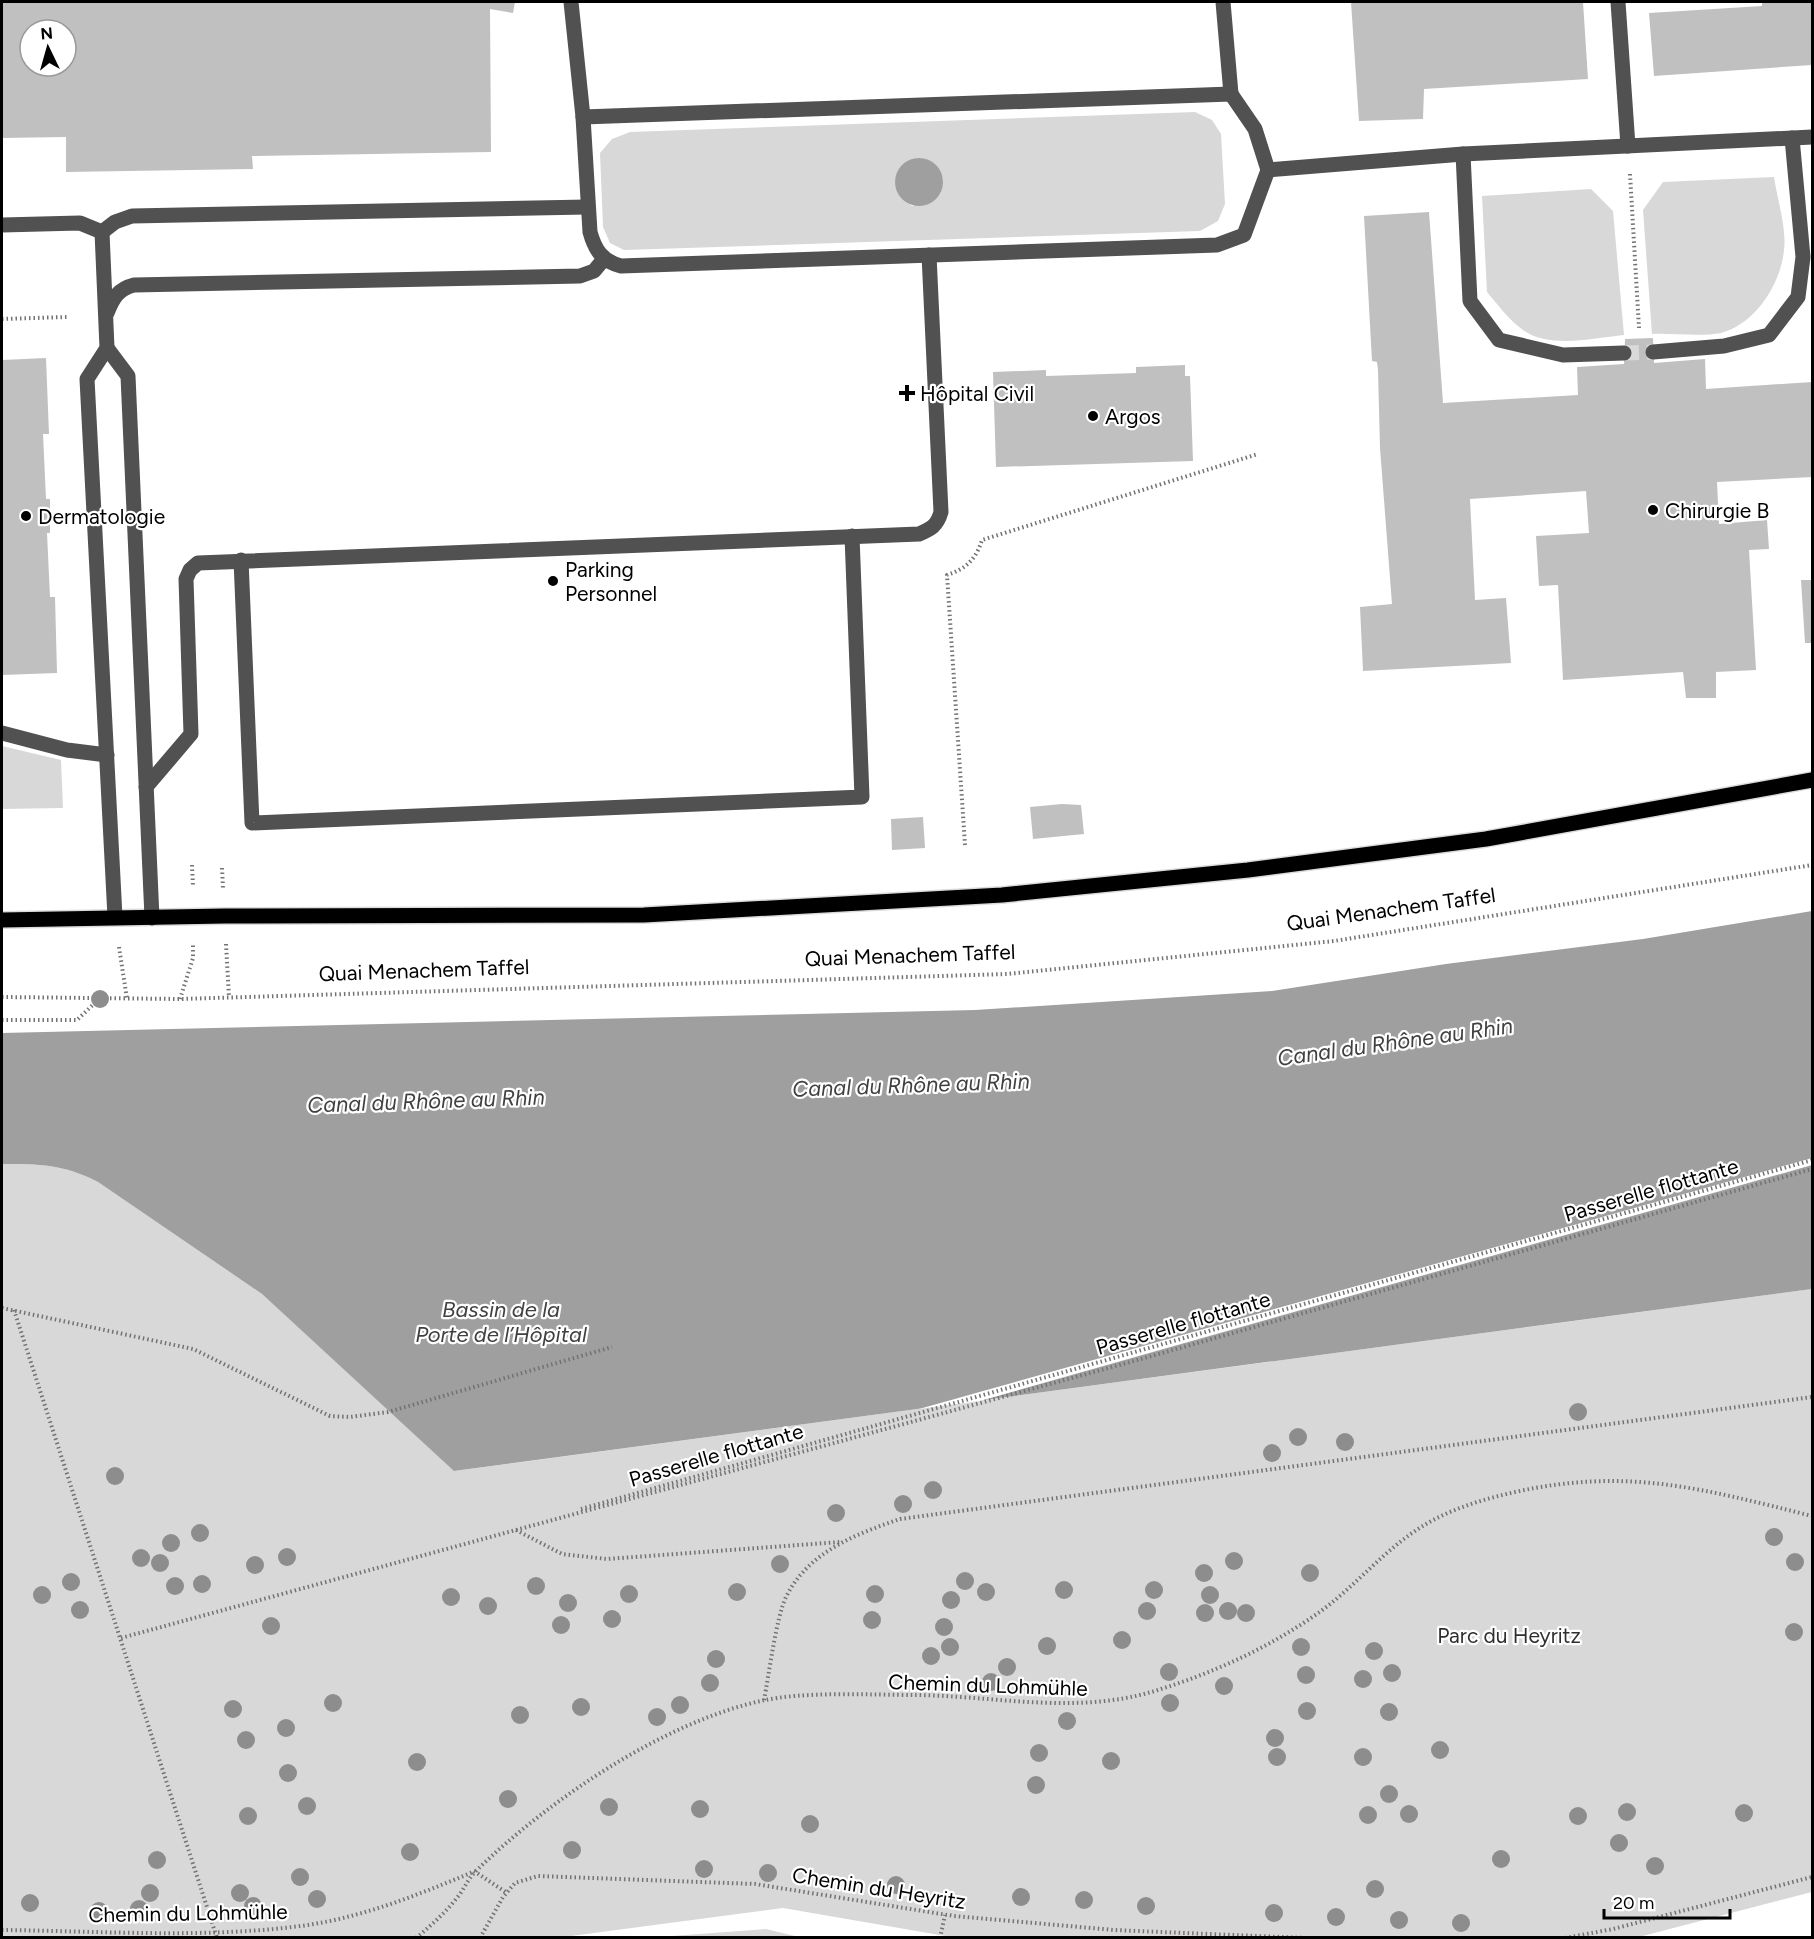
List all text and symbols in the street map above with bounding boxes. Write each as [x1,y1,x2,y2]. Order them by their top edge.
north arrow [18,18,78,78]
text: N [40,24,54,44]
place label: Hôpital Civil [920,381,1034,406]
marker: Hôpital Civil [898,384,916,402]
place label: Argos [1105,404,1161,429]
marker: Argos [1086,409,1100,423]
place label: Chirurgie B [1665,498,1769,523]
marker: Chirurgie B [1646,503,1660,517]
place label: Dermatologie [38,504,165,529]
marker: Dermatologie [19,509,33,523]
place label: Parking Personnel [565,557,657,606]
marker: Parking Personnel [546,574,560,588]
street label: Quai Menachem Taffel [1285,882,1497,936]
street label: Quai Menachem Taffel [804,939,1016,971]
street label: Quai Menachem Taffel [318,954,530,986]
water label: Canal du Rhône au Rhin [1275,1012,1515,1072]
water label: Canal du Rhône au Rhin [792,1067,1030,1103]
water label: Canal du Rhône au Rhin [307,1083,545,1119]
street label: Passerelle flottante [1561,1153,1741,1227]
street label: Passerelle flottante [1093,1286,1273,1360]
water label: Bassin de la Porte de l’Hôpital [415,1296,587,1348]
street label: Passerelle flottante [626,1418,806,1492]
park label: Parc du Heyritz [1437,1623,1581,1648]
street label: Chemin du Lohmühle [888,1669,1088,1701]
street label: Chemin du Heyritz [790,1862,968,1914]
scale bar [1604,1882,1730,1920]
text: 20 m [1613,1892,1654,1914]
street label: Chemin du Lohmühle [88,1899,288,1927]

